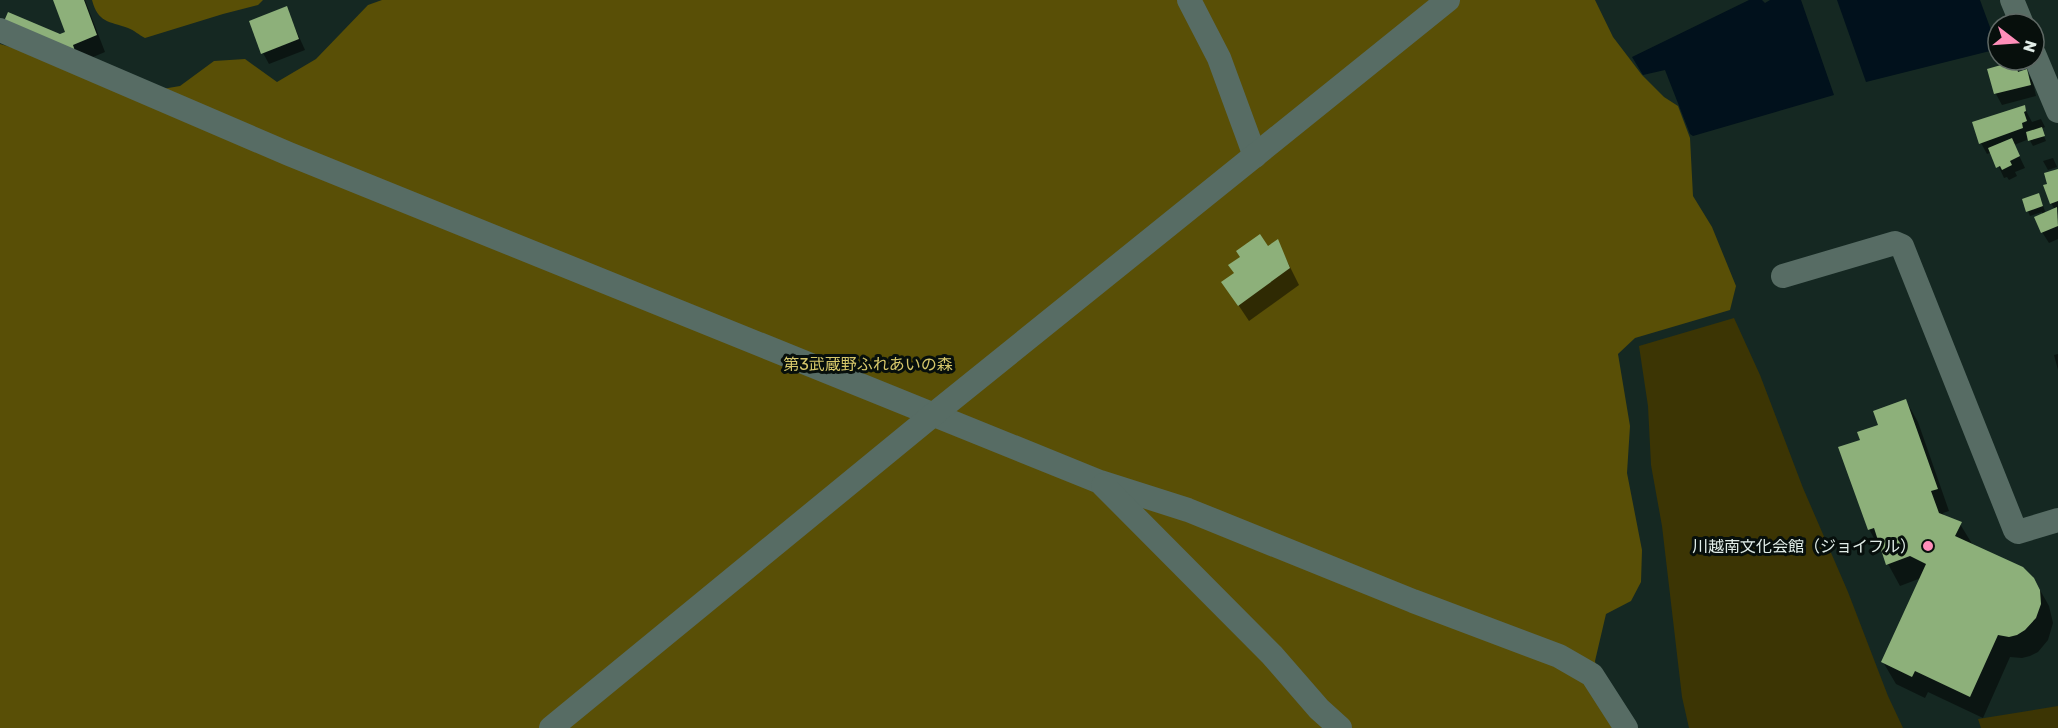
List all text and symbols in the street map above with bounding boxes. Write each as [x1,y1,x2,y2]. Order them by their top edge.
north arrow [1986,12,2046,72]
text: N [2019,38,2041,55]
park label: 第3武蔵野ふれあいの森 [783,355,953,374]
place label: 川越南文化会館（ジョイフル） [1692,537,1916,556]
marker: 川越南文化会館（ジョイフル） [1921,539,1935,553]

